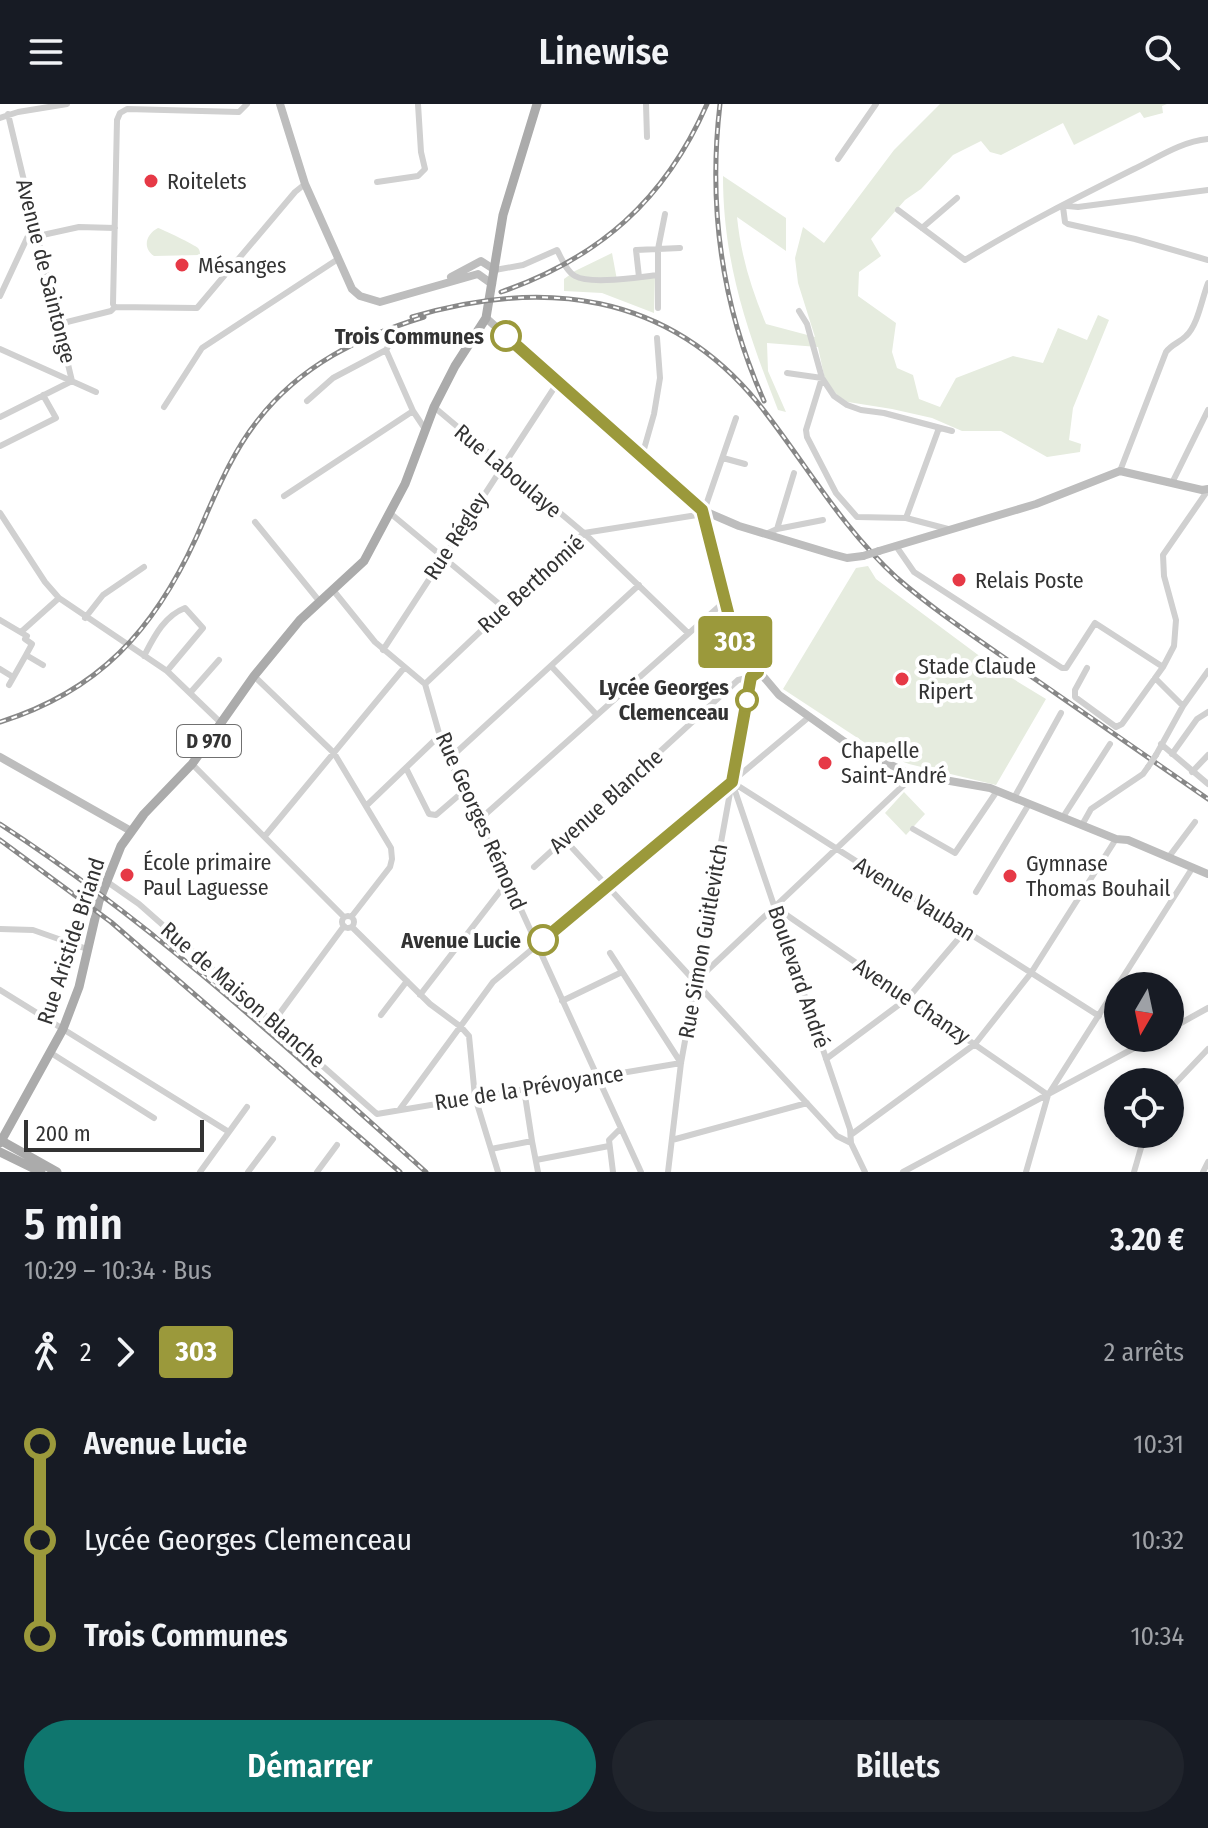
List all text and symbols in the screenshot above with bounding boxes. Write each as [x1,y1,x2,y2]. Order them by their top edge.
icon: menu [24,30,68,74]
text: Linewise [539,30,669,74]
icon: search [1140,30,1184,74]
place label: Roitelets [167,168,247,195]
marker: Roitelets [142,172,160,190]
street label: Avenue de Saintonge [10,176,82,366]
place label: Mésanges [198,252,286,279]
marker: Mésanges [173,256,191,274]
marker: Trois Communes [491,321,521,351]
place label: Trois Communes [335,323,484,350]
street label: Rue Laboulaye [449,418,567,524]
street label: Rue Régley [418,487,494,585]
street label: Rue Berthomié [472,529,590,639]
place label: Relais Poste [975,567,1084,594]
marker: Relais Poste [950,571,968,589]
line badge: 303 [689,616,781,668]
text: 303 [714,625,756,658]
place label: Stade Claude Ripert [918,653,1036,705]
marker: Stade Claude Ripert [893,670,911,688]
place label: Lycée Georges Clemenceau [599,674,729,726]
marker: Lycée Georges Clemenceau [736,689,758,711]
road number: D 970 [177,725,241,757]
street label: Rue Georges Rémond [430,728,532,914]
place label: Chapelle Saint-André [841,737,947,789]
street label: Avenue Blanche [544,743,668,859]
marker: Chapelle Saint-André [816,754,834,772]
street label: Rue Simon Guitlevitch [673,841,733,1041]
place label: École primaire Paul Laguesse [143,849,271,901]
place label: Gymnase Thomas Bouhail [1026,850,1170,902]
street label: Avenue Vauban [849,851,981,947]
street label: Rue Aristide Briand [31,854,111,1028]
marker: École primaire Paul Laguesse [118,866,136,884]
marker: Gymnase Thomas Bouhail [1001,867,1019,885]
street label: Boulevard André [762,902,836,1052]
street label: Rue de Maison Blanche [155,916,331,1074]
marker: Avenue Lucie [528,925,558,955]
place label: Avenue Lucie [400,927,521,954]
street label: Avenue Chanzy [849,952,976,1050]
north arrow [1104,972,1184,1052]
map controls [1104,972,1184,1148]
street label: Rue de la Prévoyance [433,1060,625,1116]
button: locate [1104,1068,1184,1148]
scale bar [24,1116,204,1152]
text: 200 m [36,1120,91,1147]
text: 5 min [24,1198,123,1251]
text: 3.20 € [1110,1222,1184,1258]
text: 10:29 – 10:34 · Bus [24,1255,212,1286]
icon: walk [24,1330,68,1374]
icon: forward [103,1330,147,1374]
text: 303 [175,1335,217,1368]
text: 2 [80,1337,91,1368]
text: 2 arrêts [1104,1337,1184,1368]
text: Avenue Lucie [84,1426,247,1462]
text: 10:31 [1133,1429,1184,1460]
text: Lycée Georges Clemenceau [84,1522,412,1558]
text: 10:32 [1132,1525,1184,1556]
text: Trois Communes [84,1618,288,1654]
text: 10:34 [1130,1621,1184,1652]
button: Démarrer [24,1720,596,1812]
button: Billets [612,1720,1184,1812]

